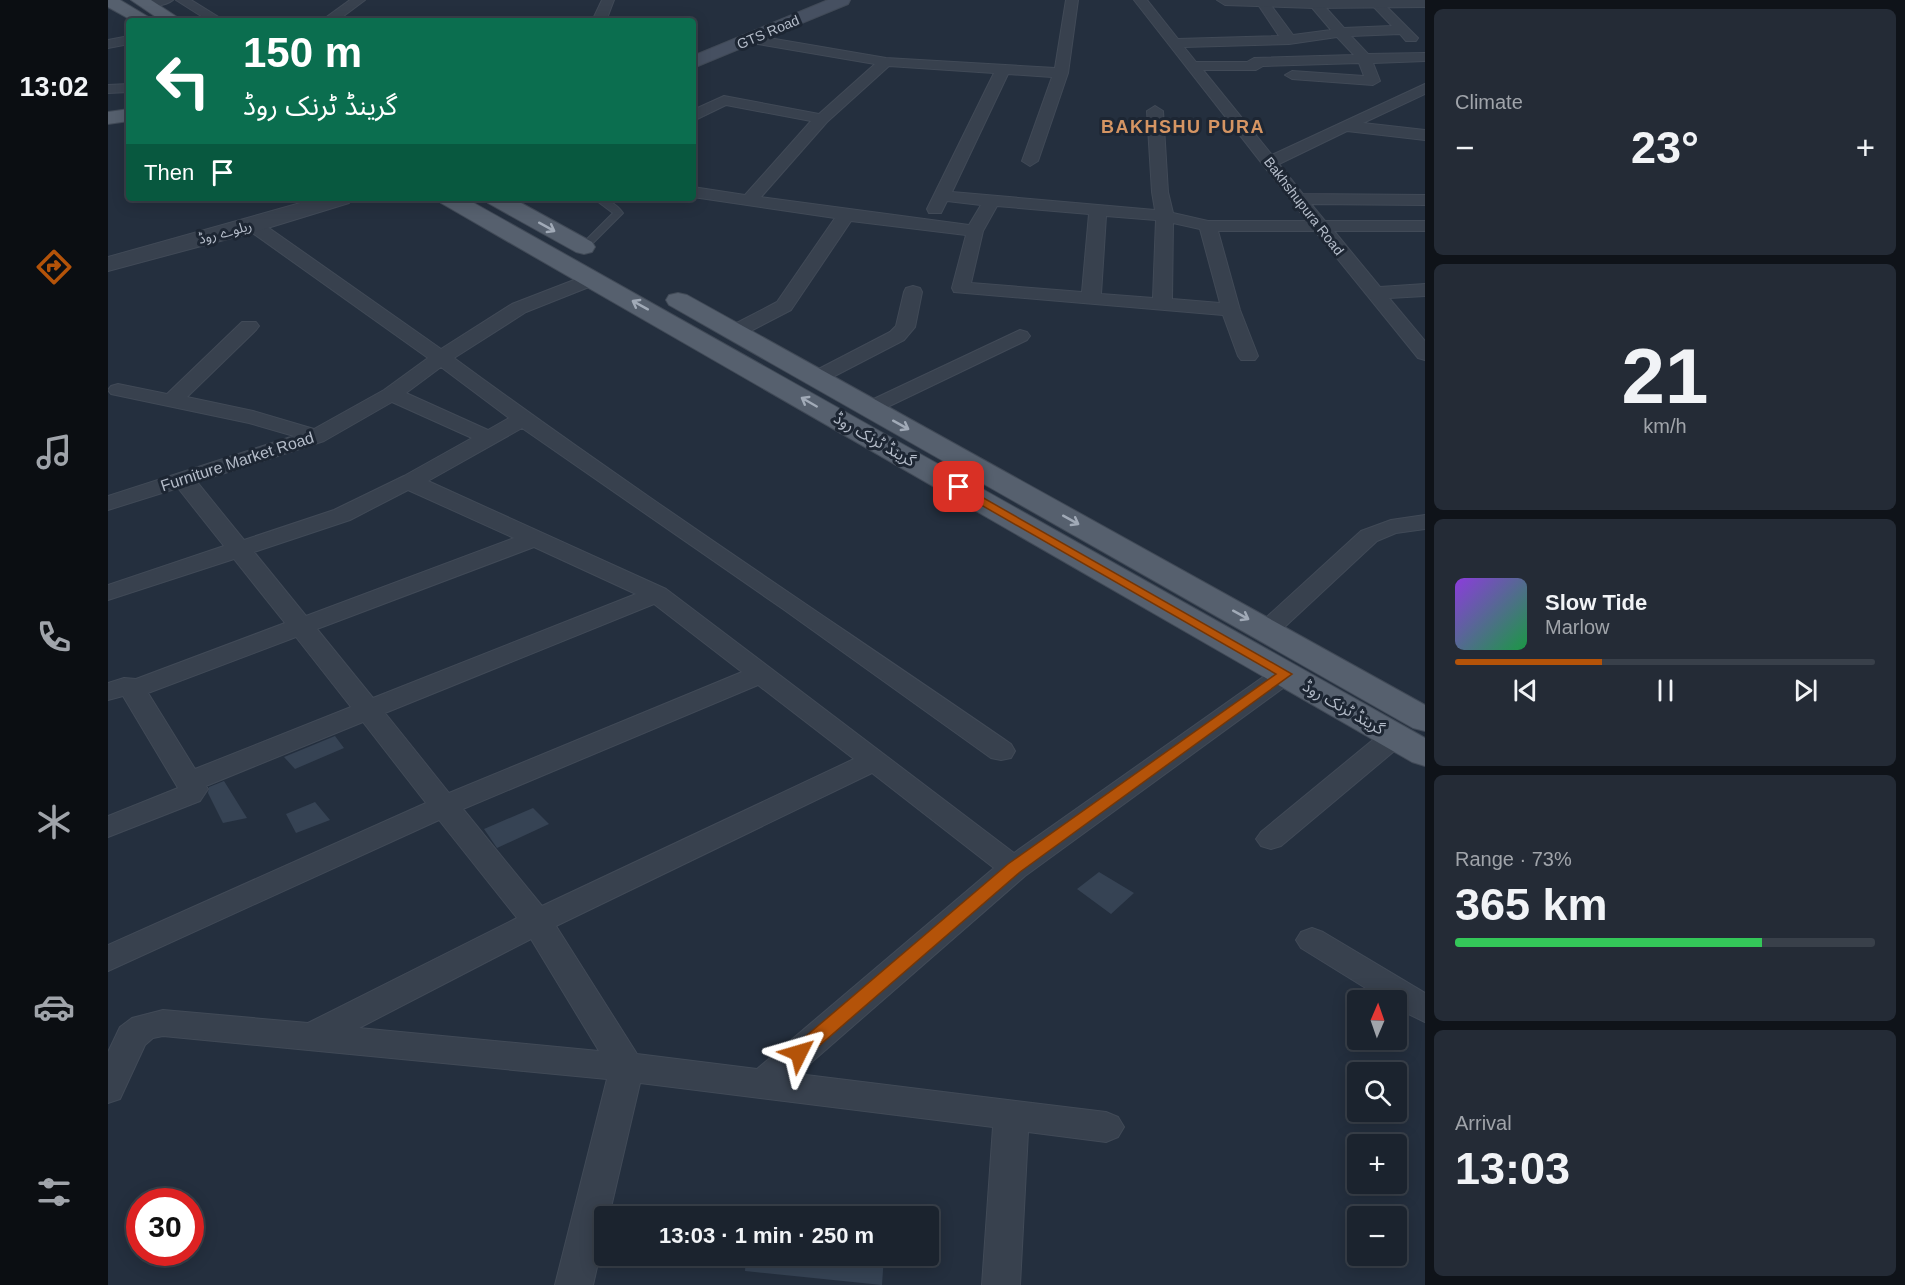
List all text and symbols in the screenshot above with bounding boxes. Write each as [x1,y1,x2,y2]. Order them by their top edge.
street label: GTS Road [734,12,802,52]
text: 150 m [243,29,362,76]
icon: left [144,42,222,120]
text: 13:02 [19,72,89,102]
text: گرینڈ ٹرنک روڈ [243,91,397,121]
text: Climate [1455,91,1523,113]
district label: BAKHSHU PURA [1101,117,1265,137]
text: 23° [1631,122,1699,173]
text: − [1455,129,1474,166]
text: + [1856,129,1875,166]
street label: Bakhshupura Road [1261,154,1347,258]
icon: arrive [206,156,239,189]
text: Then [144,160,194,185]
street label: ریلوے روڈ [196,217,254,248]
one-way arrow [538,222,556,233]
icon: directions [33,246,75,288]
one-way arrow [632,299,649,311]
text: 21 [1622,332,1708,420]
one-way arrow [801,395,818,407]
street label: گرینڈ ٹرنک روڈ [830,409,919,471]
text: km/h [1643,415,1687,437]
one-way arrow [891,420,909,431]
street label: Furniture Market Road [158,429,316,494]
icon: music [33,431,75,473]
pin [933,461,984,512]
icon: arrive [942,470,975,503]
one-way arrow [1062,514,1079,526]
text: Slow Tide [1545,590,1647,615]
one-way arrow [1232,609,1249,621]
icon: phone [33,616,75,658]
text: Marlow [1545,616,1609,638]
icon: previous [1509,674,1542,707]
icon: pause [1649,674,1682,707]
icon: next [1789,674,1822,707]
street label: گرینڈ ٹرنک روڈ [1299,677,1388,739]
icon: climate [33,801,75,843]
text: Range · 73% [1455,848,1572,870]
text: 365 km [1455,879,1608,930]
icon: car [33,986,75,1028]
north arrow [1347,990,1407,1050]
map controls [1347,990,1407,1266]
position arrow [767,1021,831,1085]
button: search [1347,1062,1407,1122]
text: Arrival [1455,1112,1512,1134]
button: + [1347,1134,1407,1194]
text: 13:03 [1455,1143,1570,1194]
icon: filters [33,1171,75,1213]
speed limit sign: 30 [126,1188,204,1266]
button: − [1347,1206,1407,1266]
text: 13:03 · 1 min · 250 m [659,1223,874,1248]

